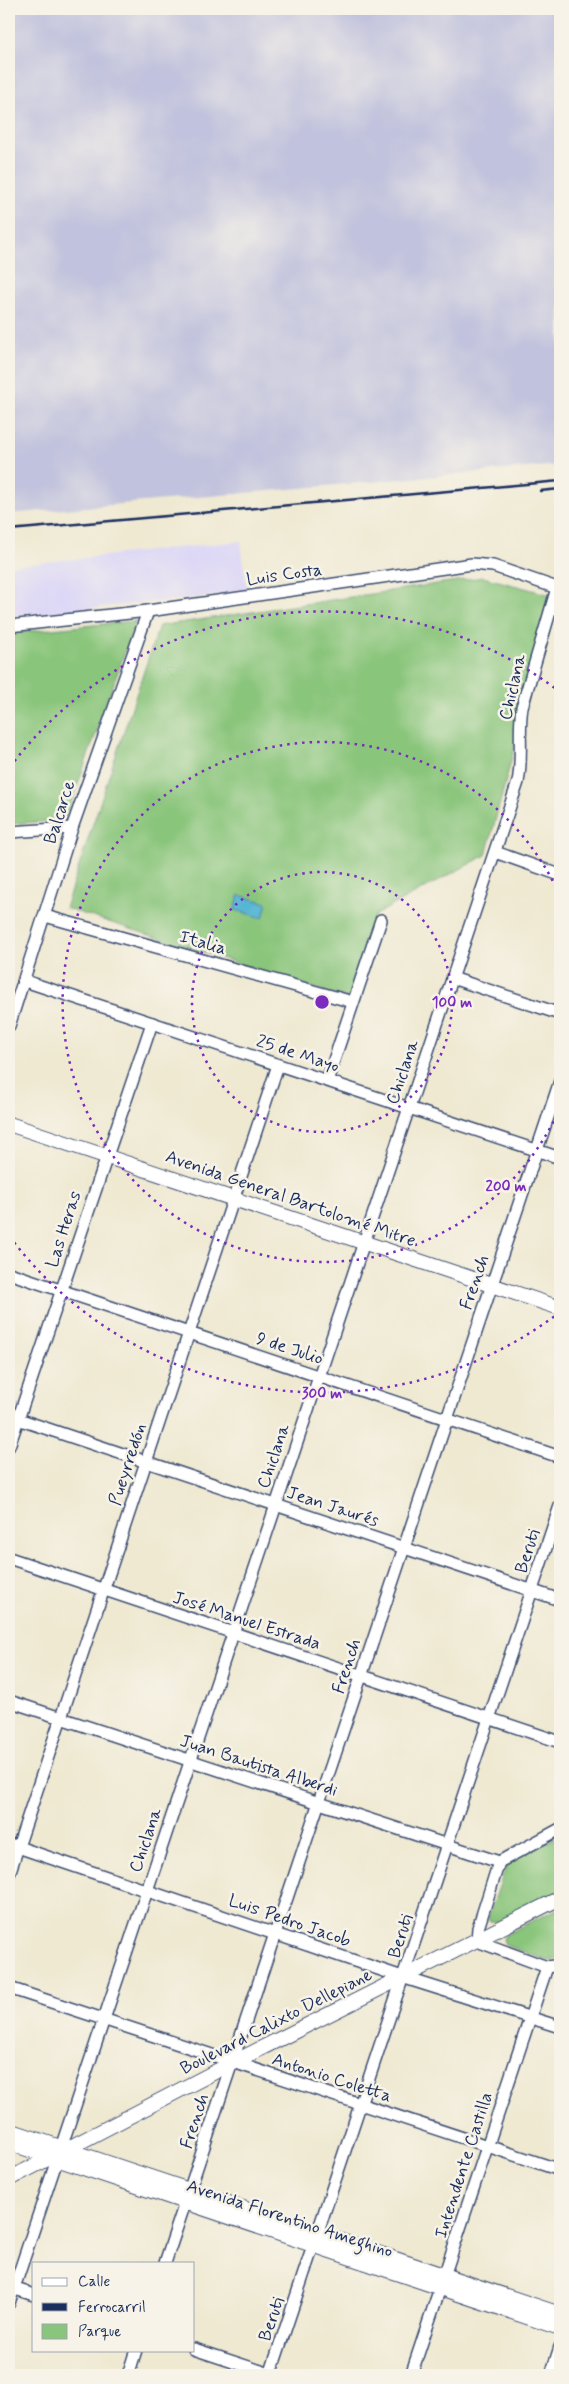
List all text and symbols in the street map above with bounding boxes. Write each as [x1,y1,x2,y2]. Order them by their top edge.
street label: Luis Costa [245,558,324,592]
street label: Chiclana [494,652,532,723]
street label: Balcarce [38,778,81,847]
street label: Italia [176,925,229,961]
centre of rings [313,993,331,1011]
text: 100 m [432,993,472,1013]
street label: 25 de Mayo [253,1029,342,1079]
street label: Chiclana [381,1037,425,1108]
street label: Avenida General Bartolomé Mitre [162,1145,419,1253]
text: 200 m [486,1177,527,1197]
street label: Las Heras [40,1188,88,1271]
street label: French [454,1252,495,1313]
street label: 9 de Julio [253,1327,326,1371]
text: 300 m [302,1384,342,1404]
street label: Pueyrredón [103,1420,153,1509]
street label: Chiclana [252,1421,296,1492]
street label: Jean Jaurés [284,1481,382,1533]
street label: Beruti [510,1526,546,1576]
street label: José Manuel Estrada [170,1586,324,1656]
street label: French [327,1636,367,1697]
street label: Juan Bautista Alberdi [177,1729,341,1803]
street label: Chiclana [124,1805,168,1876]
street label: Luis Pedro Jacob [225,1889,354,1953]
street label: Beruti [383,1911,419,1961]
street label: Boulevard Calixto Dellepiane [176,1963,377,2081]
street label: Antonio Coletta [269,2047,395,2109]
street label: Intendente Castilla [429,2089,499,2241]
street label: French [175,2091,215,2152]
street label: Avenida Florentino Ameghino [183,2174,396,2266]
legend [32,2262,195,2352]
text: Calle [78,2272,110,2292]
street label: Beruti [253,2294,291,2345]
text: Ferrocarril [78,2298,146,2318]
text: Parque [78,2322,121,2342]

